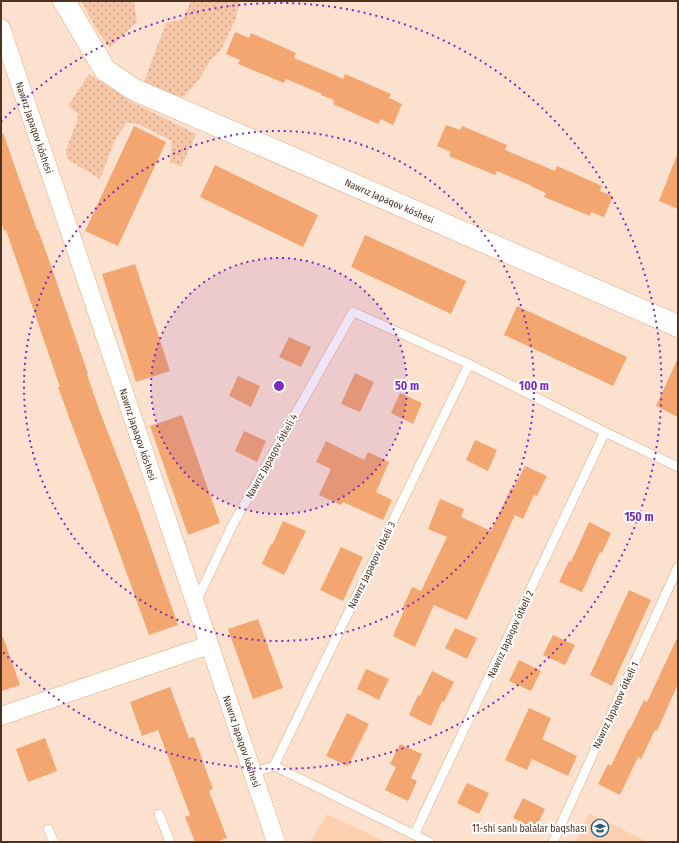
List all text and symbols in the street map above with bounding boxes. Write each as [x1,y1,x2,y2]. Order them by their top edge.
street label: Nawrız Japaqov kóshesi [13,80,55,175]
street label: Nawrız Japaqov kóshesi [343,177,436,226]
centre of rings [272,379,286,393]
text: 50 m [395,379,419,393]
text: 100 m [519,379,549,393]
street label: Nawrız Japaqov kóshesi [116,387,158,482]
street label: Nawrız Japaqov ótkeli 4 [244,412,300,501]
text: 150 m [624,510,654,524]
street label: Nawrız Japaqov ótkeli 3 [346,520,398,611]
street label: Nawrız Japaqov ótkeli 2 [485,588,537,680]
street label: Nawrız Japaqov ótkeli 1 [591,660,641,751]
street label: Nawrız Japaqov kóshesi [220,694,262,789]
school or university icon: 11-shi sanlı balalar baqshası [590,818,610,838]
place label: 11-shi sanlı balalar baqshası [472,823,587,835]

